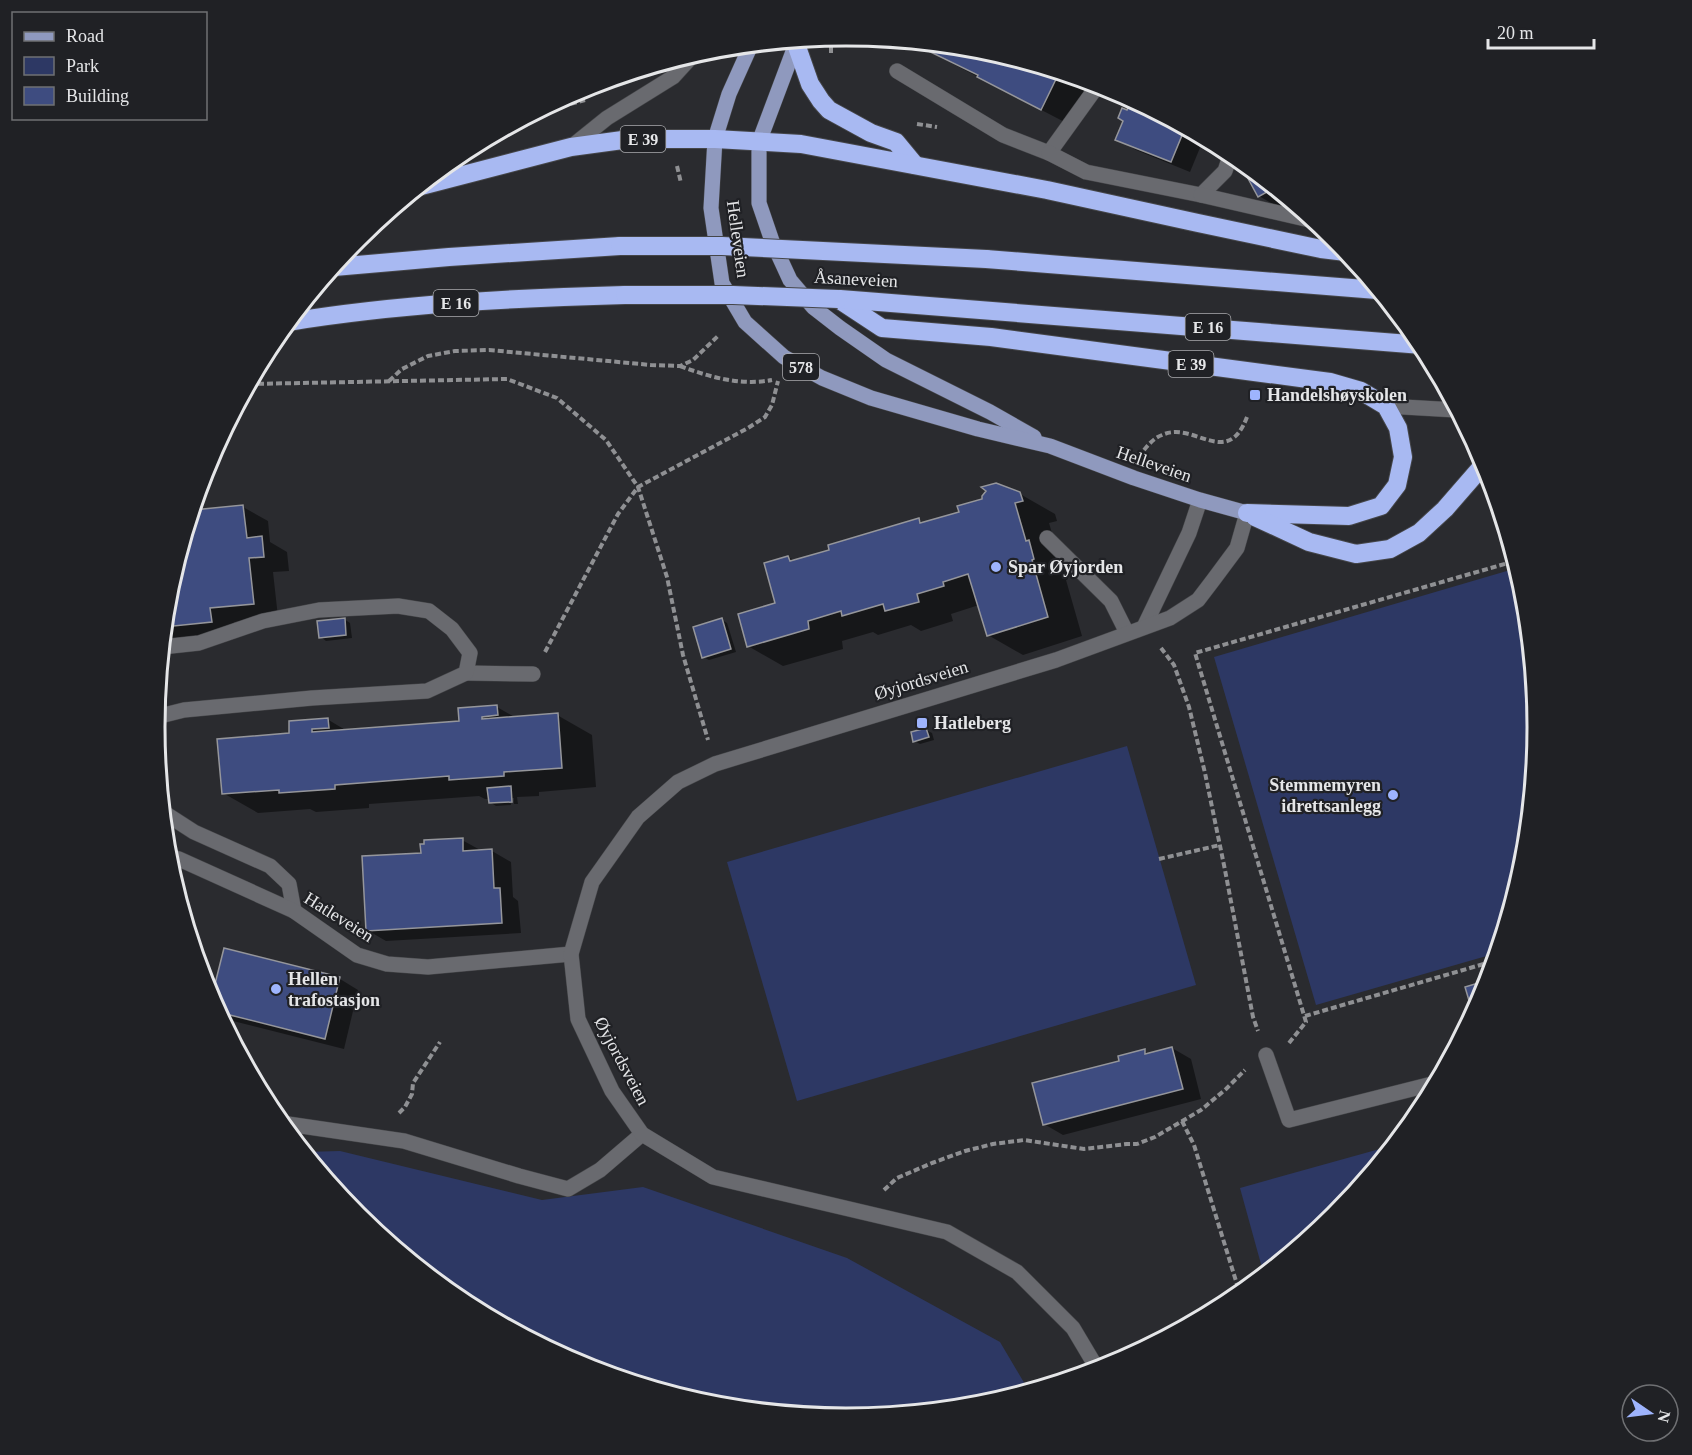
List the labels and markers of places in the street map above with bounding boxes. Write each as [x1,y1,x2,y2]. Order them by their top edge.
place label: Handelshøyskolen [1267,385,1407,405]
marker: Handelshøyskolen [1248,388,1262,402]
place label: Spar Øyjorden [1008,557,1123,577]
marker: Spar Øyjorden [989,560,1003,574]
place label: Hatleberg [934,713,1011,733]
marker: Hatleberg [915,716,929,730]
place label: Stemmemyren idrettsanlegg [1269,775,1381,816]
marker: Stemmemyren idrettsanlegg [1386,788,1400,802]
place label: Hellen trafostasjon [288,969,380,1010]
marker: Hellen trafostasjon [269,982,283,996]

